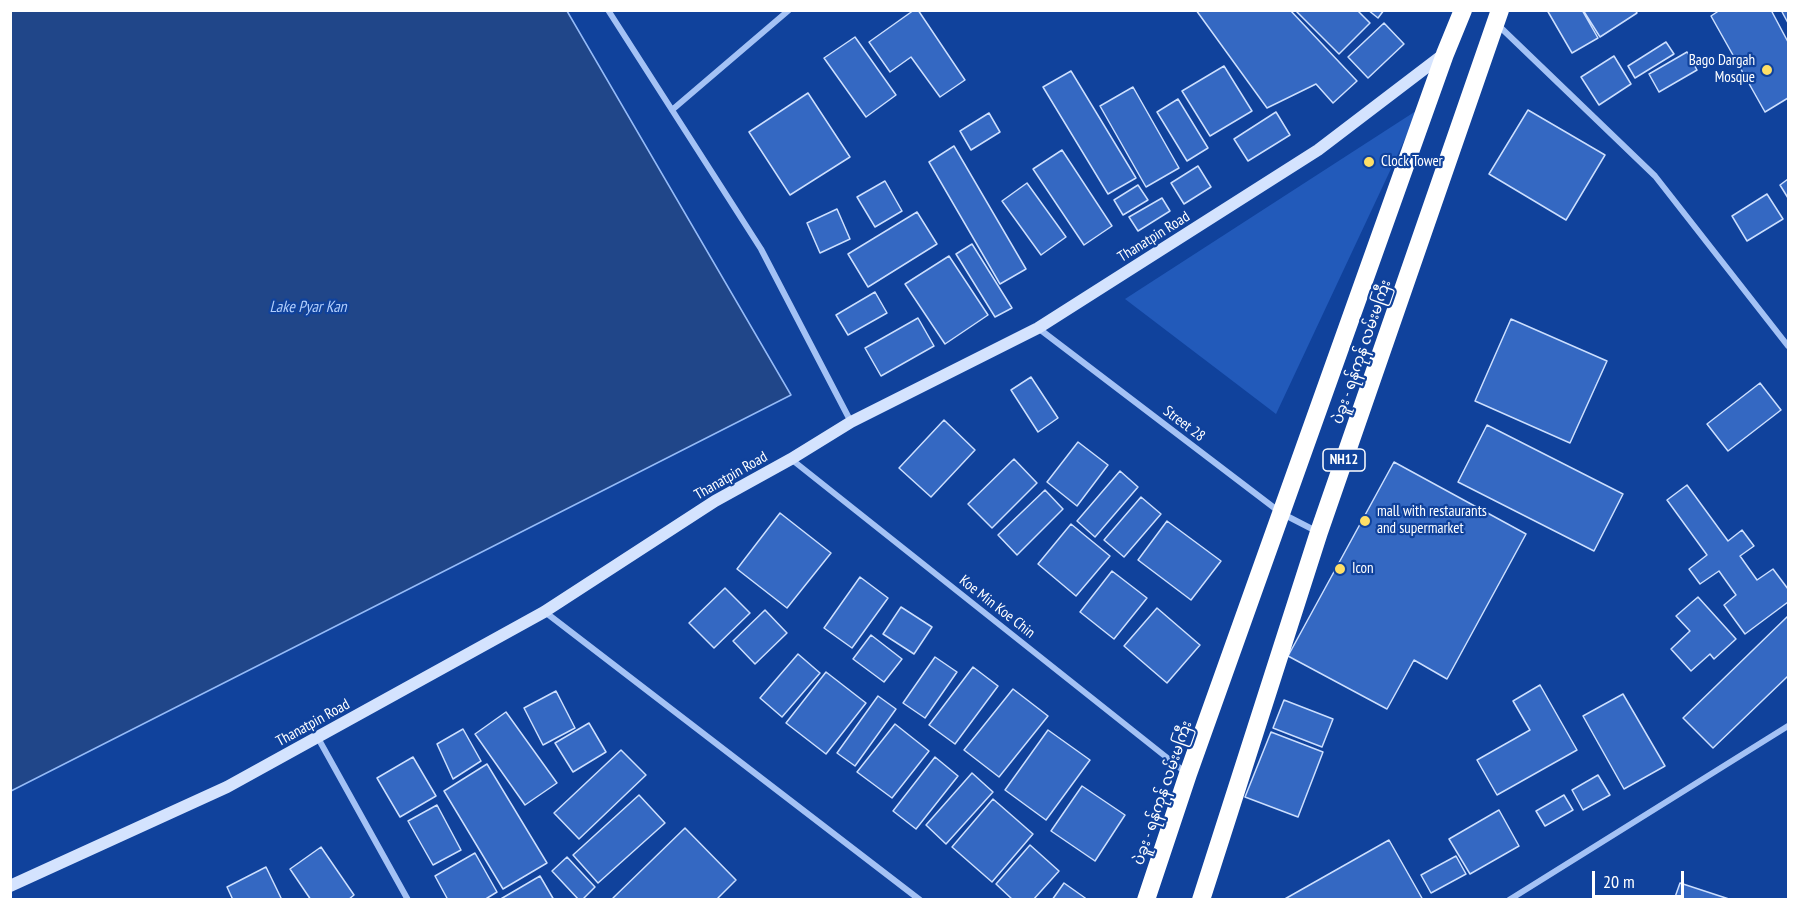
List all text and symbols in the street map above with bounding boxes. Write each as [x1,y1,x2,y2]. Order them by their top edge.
place label: Bago Dargah Mosque [1689,52,1755,87]
marker: Bago Dargah Mosque [1760,63,1774,77]
place label: Clock Tower [1381,153,1443,171]
marker: Clock Tower [1362,155,1376,169]
street label: Thanatpin Road [1115,208,1193,266]
street label: ပဲခူး - ရန်ကုန် လမ်းမကြီး [1329,277,1395,427]
water label: Lake Pyar Kan [269,297,347,317]
street label: Street 28 [1160,402,1208,446]
street label: Thanatpin Road [691,448,771,504]
road number: NH12 [1323,449,1365,471]
place label: mall with restaurants and supermarket [1377,503,1487,538]
marker: mall with restaurants and supermarket [1358,514,1372,528]
place label: Icon [1352,560,1374,578]
marker: Icon [1333,562,1347,576]
street label: Koe Min Koe Chin [956,572,1038,642]
street label: Thanatpin Road [273,695,353,751]
street label: ပဲခူး - ရန်ကုန် လမ်းမကြီး [1130,718,1196,868]
scale bar [1595,859,1686,897]
text: 20 m [1603,870,1635,893]

